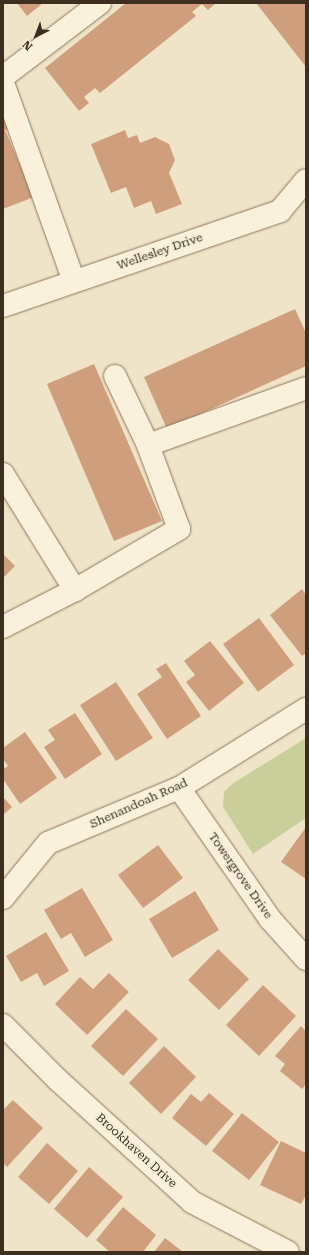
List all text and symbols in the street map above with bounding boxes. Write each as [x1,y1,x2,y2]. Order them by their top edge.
north arrow [16,16,56,56]
text: N [20,38,35,53]
street label: Wellesley Drive [115,231,205,273]
street label: Shenandoah Road [88,776,190,832]
street label: Towergrove Drive [205,830,275,922]
street label: Brookhaven Drive [92,1111,180,1191]

